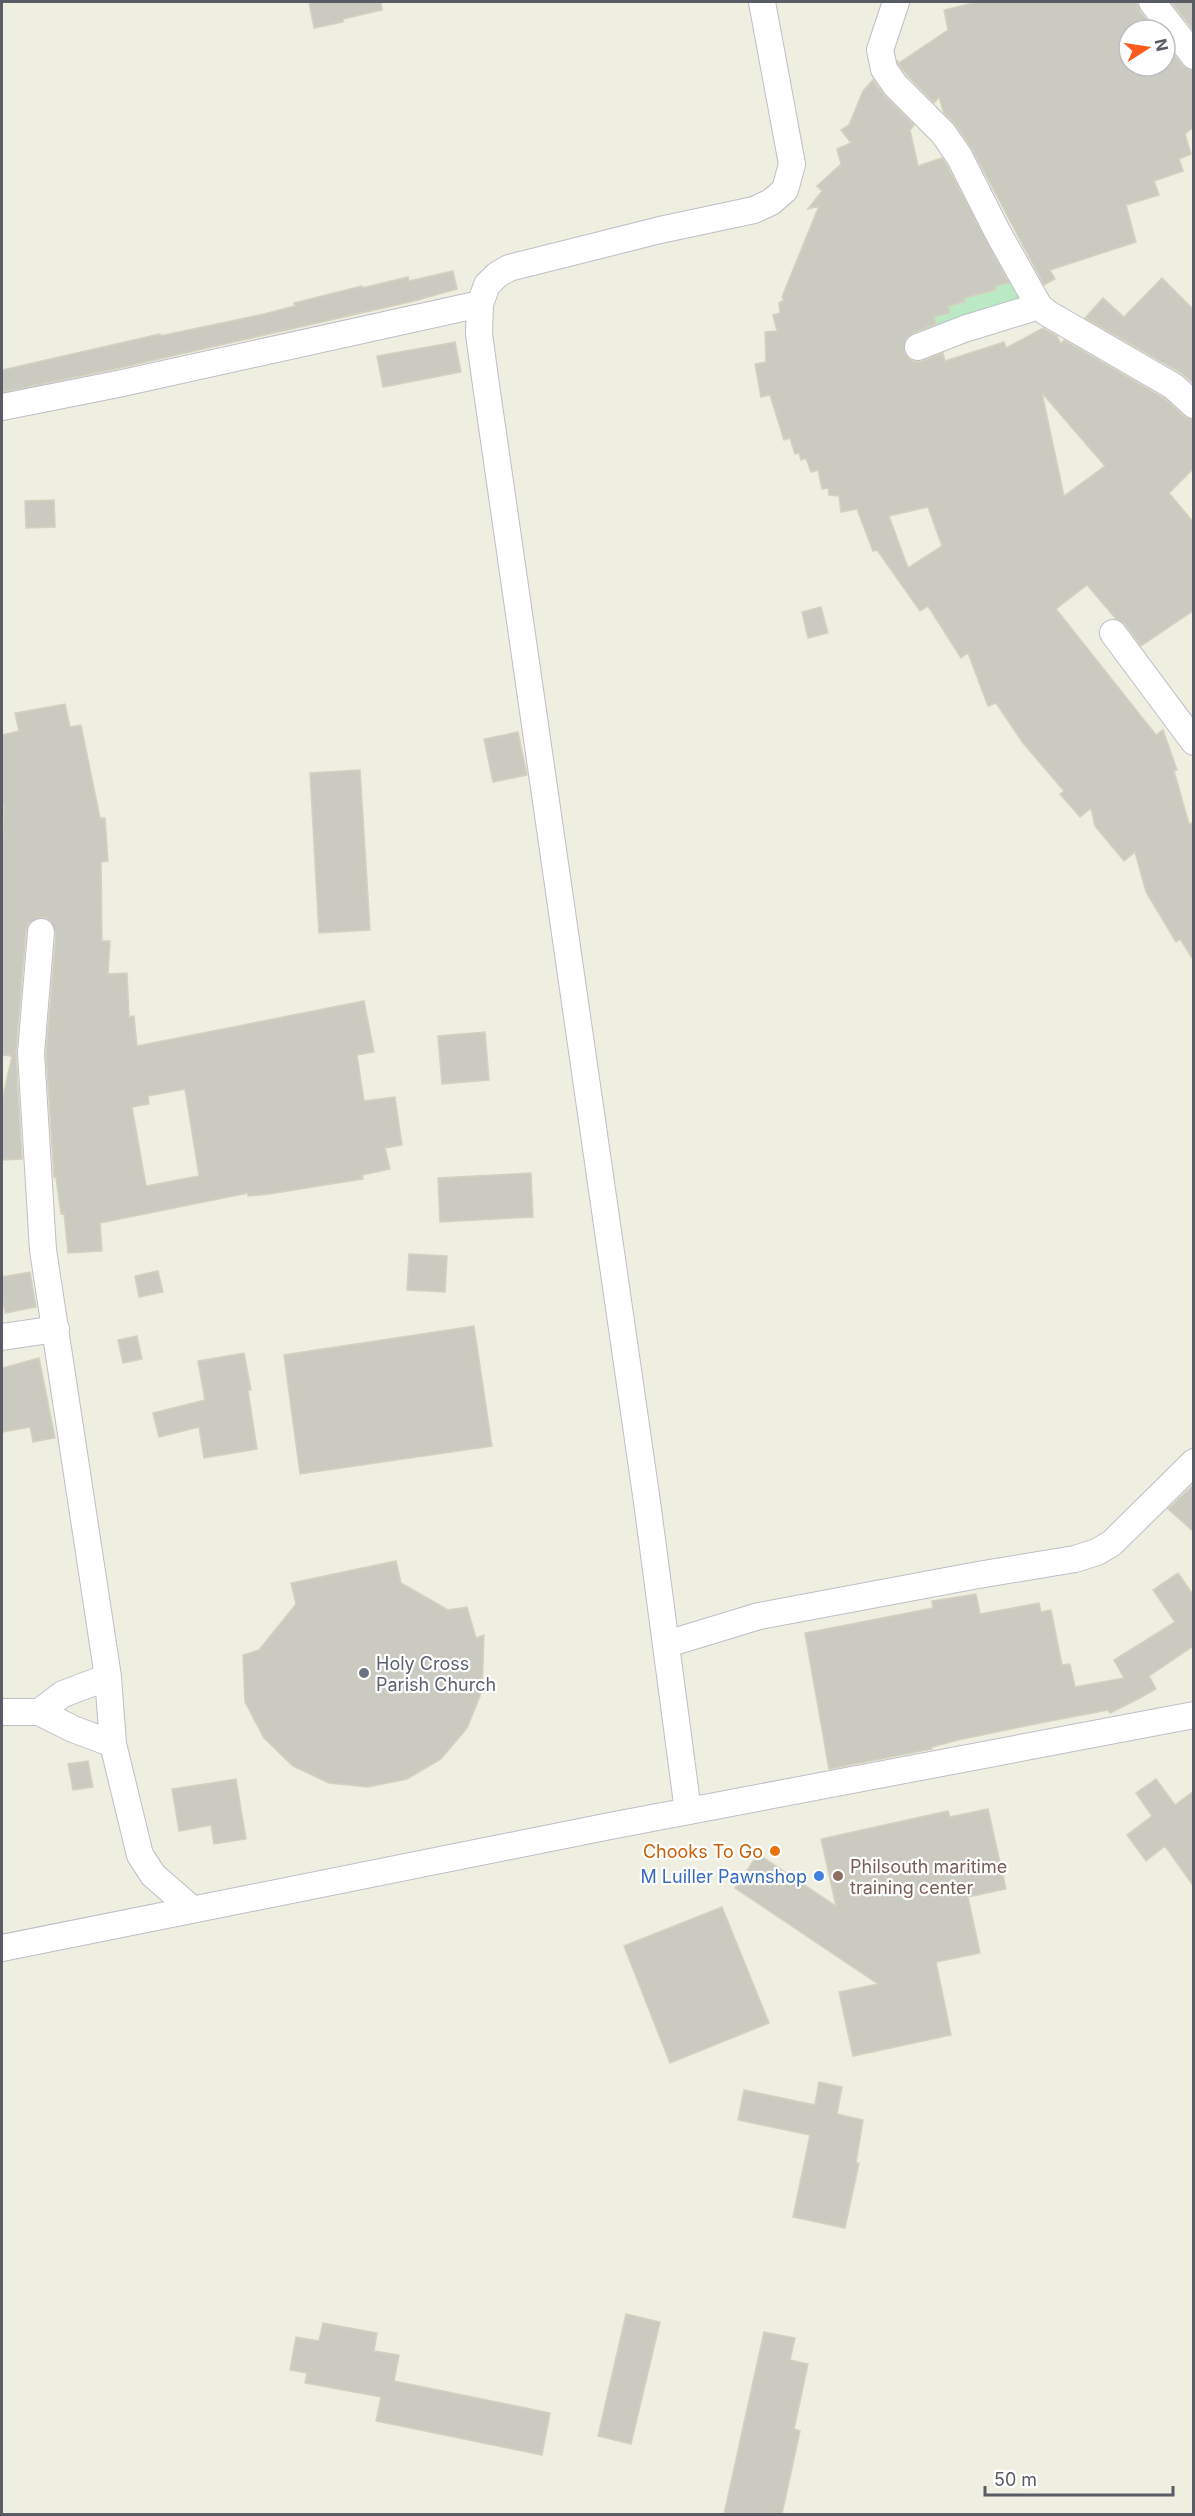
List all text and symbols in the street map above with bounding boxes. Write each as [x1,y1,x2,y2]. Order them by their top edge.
north arrow [1117,18,1177,78]
text: N [1151,37,1173,53]
place label: Holy Cross Parish Church [376,1653,496,1695]
marker: Holy Cross Parish Church [357,1666,371,1680]
place label: Chooks To Go [643,1841,763,1862]
marker: Chooks To Go [768,1844,782,1858]
place label: Philsouth maritime training center [850,1856,1007,1898]
place label: M Luiller Pawnshop [641,1866,807,1887]
marker: M Luiller Pawnshop [812,1869,826,1883]
marker: Philsouth maritime training center [831,1869,845,1883]
scale bar [985,2459,1172,2497]
text: 50 m [994,2469,1037,2490]

